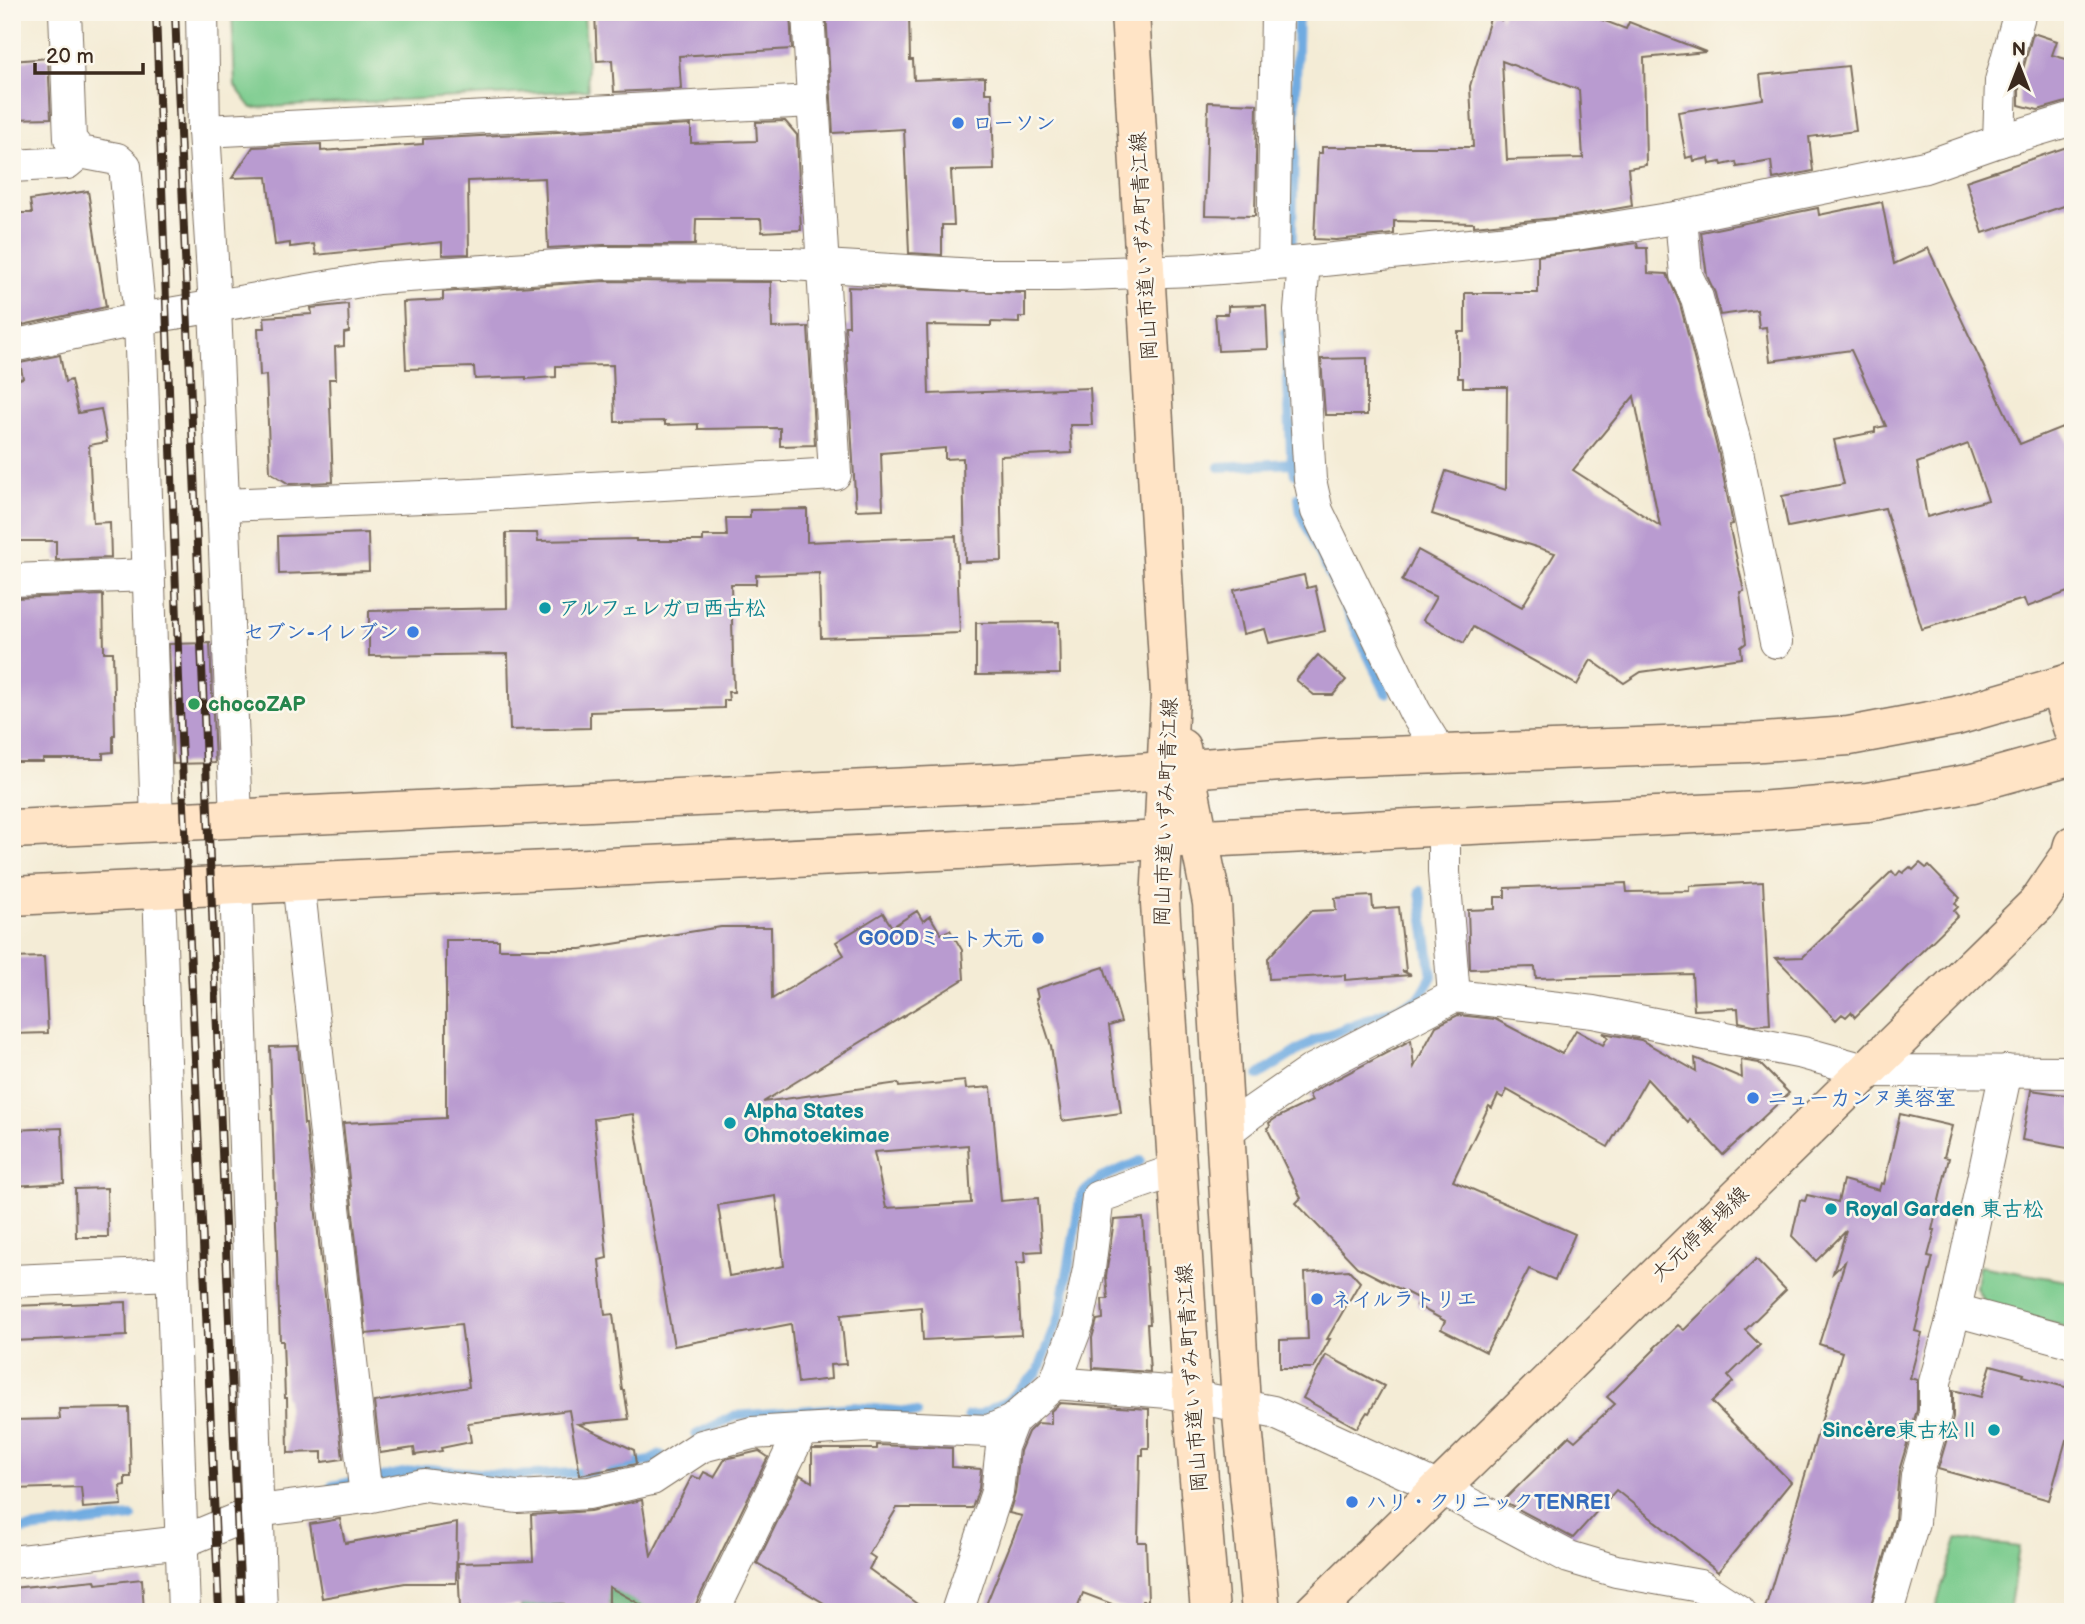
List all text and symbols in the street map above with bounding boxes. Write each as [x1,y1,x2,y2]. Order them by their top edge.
scale bar [35,32,144,76]
north arrow [1983,32,2054,102]
text: N [2012,39,2026,62]
text: 20 m [46,44,94,69]
place label: ローソン [972,111,1056,136]
marker: ローソン [950,115,966,131]
street label: 岡山市道いずみ町青江線 [1126,131,1162,361]
place label: アルフェレガロ西古松 [559,596,766,621]
marker: アルフェレガロ西古松 [537,600,553,616]
place label: セブン-イレブン [243,620,399,645]
marker: セブン-イレブン [405,624,421,640]
place label: chocoZAP [208,692,306,717]
marker: chocoZAP [186,696,202,712]
street label: 岡山市道いずみ町青江線 [1150,697,1182,927]
place label: GOODミート大元 [858,926,1024,951]
marker: GOODミート大元 [1030,930,1046,946]
place label: ニューカンヌ美容室 [1767,1086,1956,1111]
marker: ニューカンヌ美容室 [1745,1090,1761,1106]
place label: Alpha States Ohmotoekimae [743,1099,890,1148]
marker: Alpha States Ohmotoekimae [722,1115,738,1131]
street label: 大元停車場線 [1646,1181,1754,1287]
place label: Royal Garden 東古松 [1845,1197,2044,1222]
marker: Royal Garden 東古松 [1823,1201,1839,1217]
street label: 岡山市道いずみ町青江線 [1172,1263,1212,1493]
place label: ネイルラトリエ [1331,1287,1477,1312]
marker: ネイルラトリエ [1309,1291,1325,1307]
place label: Sincère東古松Ⅱ [1823,1418,1980,1443]
marker: Sincère東古松Ⅱ [1986,1422,2002,1438]
place label: ハリ・クリニックTENREI [1366,1490,1611,1515]
marker: ハリ・クリニックTENREI [1344,1494,1360,1510]

